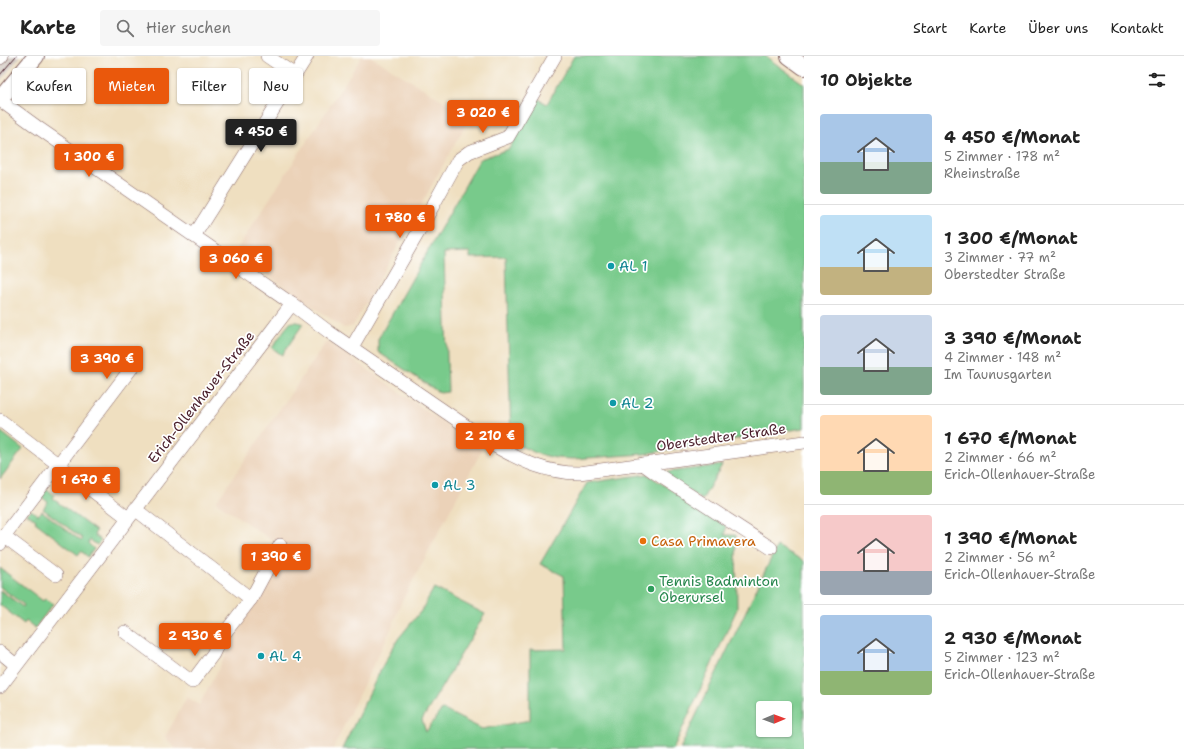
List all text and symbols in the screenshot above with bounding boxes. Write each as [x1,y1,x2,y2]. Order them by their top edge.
search box [100,10,380,46]
text: Karte [20,15,76,40]
icon: search [114,17,136,39]
text: Hier suchen [146,18,231,38]
text: Start [913,19,947,37]
text: Karte [969,19,1006,37]
text: Über uns [1028,19,1088,37]
text: Kontakt [1110,19,1164,37]
chip: Kaufen [12,68,86,104]
chip: Mieten [94,68,169,104]
chip: Filter [177,68,241,104]
chip: Neu [249,68,303,104]
text: 10 Objekte [820,69,912,91]
icon: filters [1146,69,1168,91]
pin: 3 020 € [446,100,520,134]
text: 3 020 € [456,104,510,121]
pin: 4 450 € [224,119,298,153]
text: 4 450 € [234,123,288,140]
text: 4 450 €/Monat [944,126,1080,148]
icon: home [852,130,900,178]
pin: 1 300 € [52,144,126,178]
text: 1 300 € [63,148,115,165]
text: 5 Zimmer · 178 m² [944,148,1060,165]
text: Rheinstraße [944,165,1020,182]
pin: 1 780 € [363,205,437,239]
text: 1 780 € [374,209,426,226]
text: 1 300 €/Monat [944,227,1078,249]
icon: home [852,231,900,279]
pin: 3 060 € [199,246,273,280]
text: 3 Zimmer · 77 m² [944,249,1056,266]
text: 3 060 € [209,250,263,267]
place label: AL 1 [619,257,648,275]
marker: AL 1 [606,261,616,271]
text: Oberstedter Straße [944,266,1066,283]
street label: Erich-Ollenhauer-Straße [144,327,258,467]
text: 3 390 €/Monat [944,327,1081,349]
icon: home [852,331,900,379]
pin: 3 390 € [70,346,144,380]
text: 4 Zimmer · 148 m² [944,349,1061,366]
text: 3 390 € [80,350,134,367]
text: Im Taunusgarten [944,366,1052,383]
place label: AL 2 [621,394,654,412]
marker: AL 2 [608,398,618,408]
street label: Oberstedter Straße [655,419,787,455]
pin: 2 210 € [453,423,527,457]
text: 2 210 € [465,427,515,444]
text: 1 670 €/Monat [944,427,1077,449]
icon: home [852,431,900,479]
text: 2 Zimmer · 66 m² [944,449,1056,466]
text: Erich-Ollenhauer-Straße [944,466,1095,483]
pin: 1 670 € [49,467,123,501]
text: 1 670 € [61,471,111,488]
place label: AL 3 [443,476,476,494]
marker: AL 3 [430,480,440,490]
text: 1 390 €/Monat [944,527,1077,549]
icon: home [852,531,900,579]
place label: Casa Primavera [651,532,756,550]
marker: Casa Primavera [638,536,648,546]
pin: 1 390 € [239,544,313,578]
text: 1 390 € [251,548,301,565]
text: 2 Zimmer · 56 m² [944,549,1055,566]
text: Erich-Ollenhauer-Straße [944,566,1095,583]
place label: Tennis Badminton Oberursel [659,572,779,606]
marker: Tennis Badminton Oberursel [646,584,656,594]
pin: 2 930 € [158,623,232,657]
text: 2 930 € [168,627,222,644]
text: 2 930 €/Monat [944,627,1082,649]
icon: home [852,631,900,679]
place label: AL 4 [269,647,302,665]
text: 5 Zimmer · 123 m² [944,649,1060,666]
marker: AL 4 [256,651,266,661]
text: Erich-Ollenhauer-Straße [944,666,1095,683]
north arrow [756,701,792,737]
map controls [756,701,792,737]

